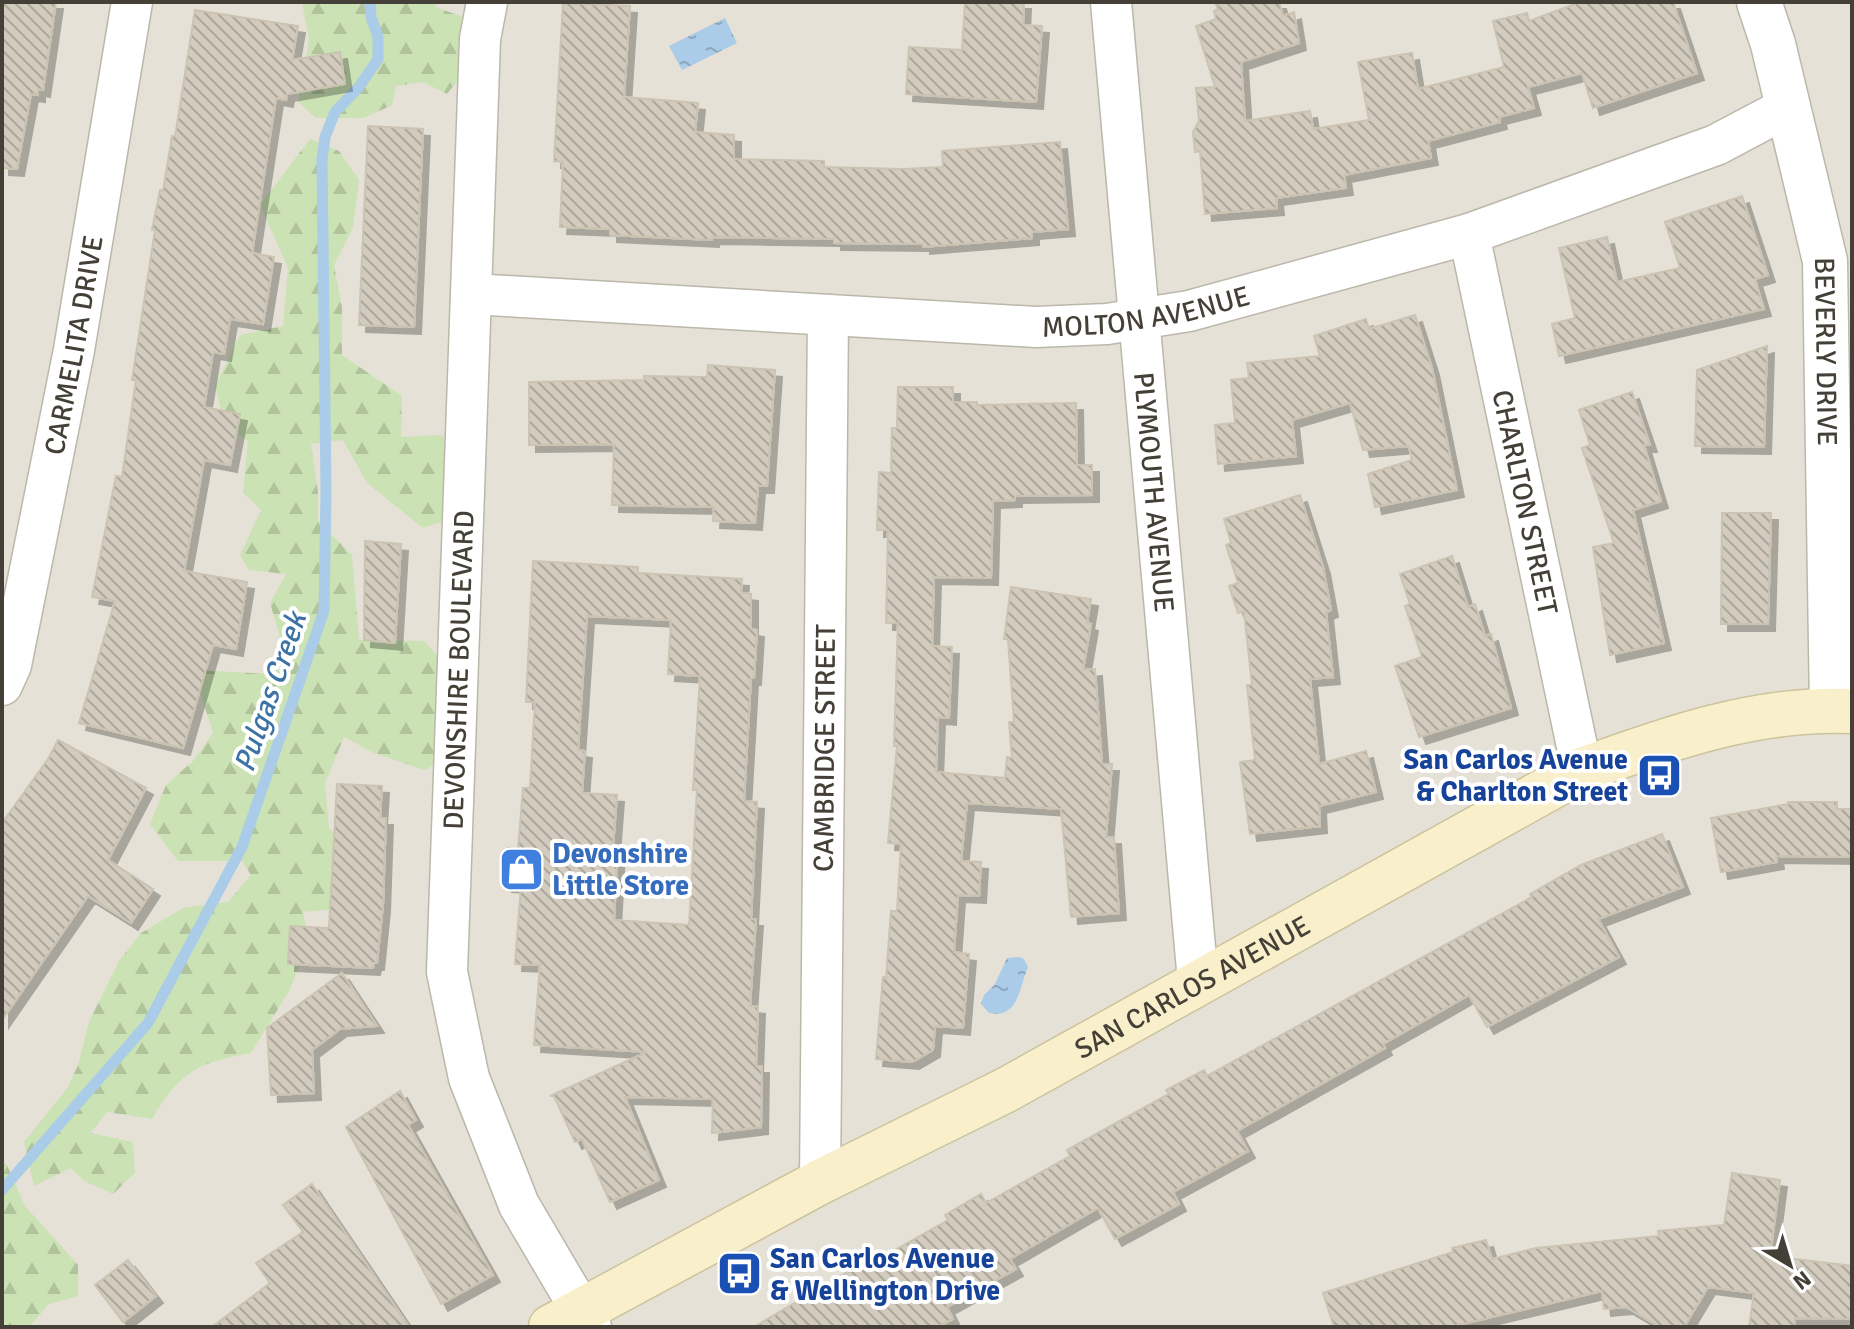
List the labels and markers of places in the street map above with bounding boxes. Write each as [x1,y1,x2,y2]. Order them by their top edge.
place label: San Carlos Avenue & Charlton Street [1403,743,1629,809]
bus stop icon: San Carlos Avenue & Charlton Street [1635,751,1683,799]
place label: Devonshire Little Store [552,837,689,903]
shop icon: Devonshire Little Store [497,845,545,893]
place label: San Carlos Avenue & Wellington Drive [770,1242,1000,1308]
bus stop icon: San Carlos Avenue & Wellington Drive [715,1250,763,1298]

